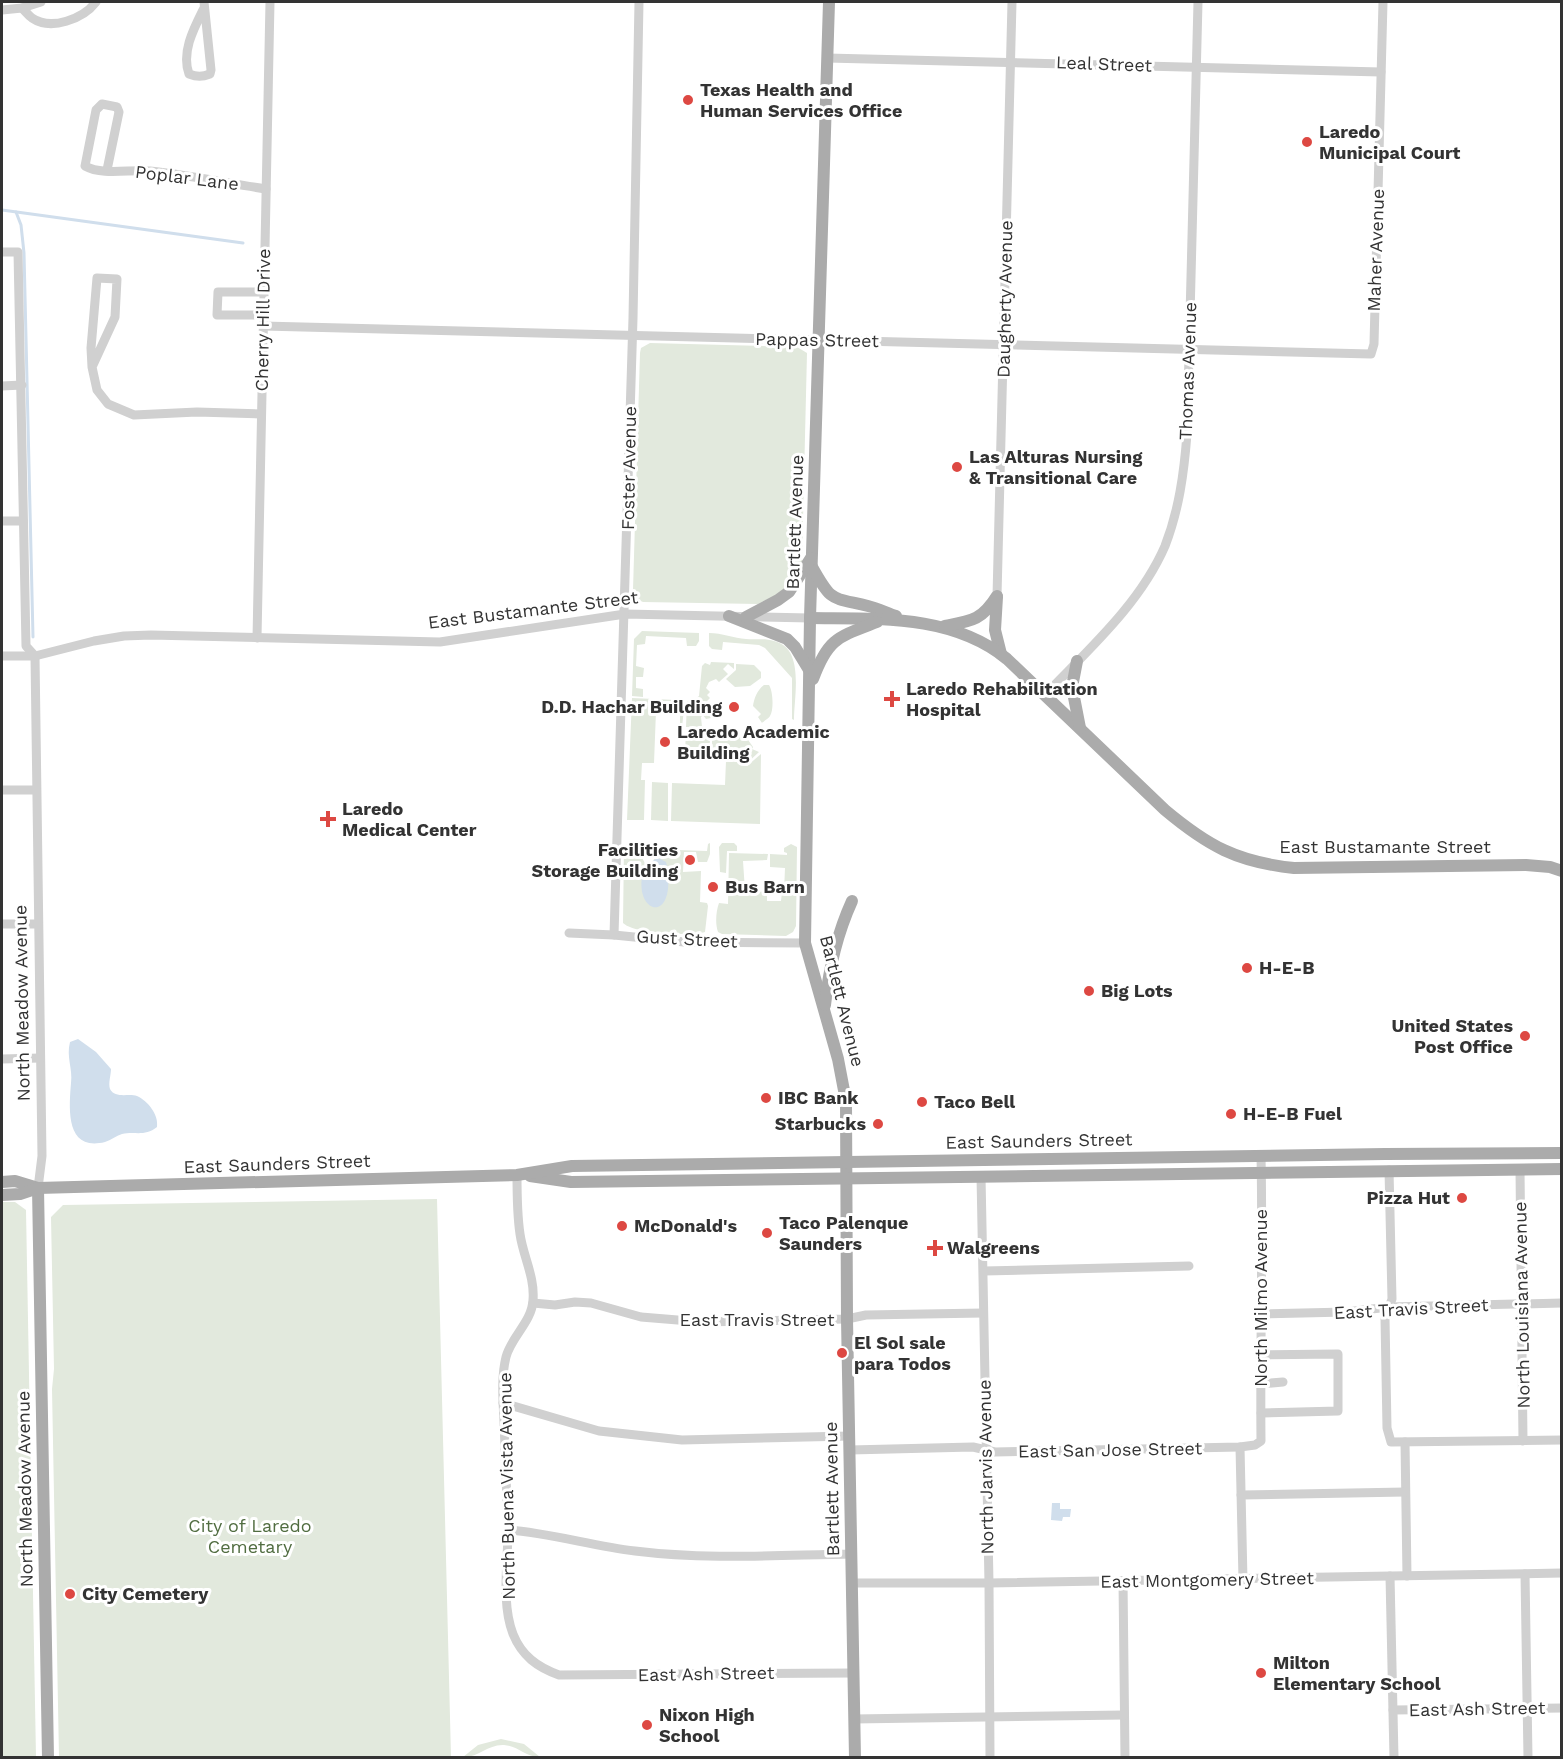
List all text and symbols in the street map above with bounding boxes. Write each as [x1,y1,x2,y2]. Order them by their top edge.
street label: Leal Street [1056,51,1153,76]
place label: Texas Health and Human Services Office [700,79,902,121]
marker: Texas Health and Human Services Office [681,93,695,107]
place label: Laredo Municipal Court [1319,121,1460,163]
marker: Laredo Municipal Court [1300,135,1314,149]
street label: Poplar Lane [134,161,240,194]
street label: Maher Avenue [1363,188,1388,312]
street label: Daugherty Avenue [993,220,1016,378]
street label: Cherry Hill Drive [251,248,274,392]
street label: Thomas Avenue [1175,301,1200,440]
street label: Pappas Street [755,328,880,351]
street label: Foster Avenue [617,406,640,530]
place label: Las Alturas Nursing & Transitional Care [969,446,1143,488]
street label: Bartlett Avenue [782,454,807,590]
marker: Las Alturas Nursing & Transitional Care [950,460,964,474]
street label: East Bustamante Street [427,586,640,633]
place label: Laredo Rehabilitation Hospital [906,678,1098,720]
marker: Laredo Rehabilitation Hospital [883,690,901,708]
place label: D.D. Hachar Building [541,696,723,717]
marker: D.D. Hachar Building [727,700,741,714]
place label: Laredo Academic Building [677,721,830,763]
marker: Laredo Academic Building [658,735,672,749]
place label: Laredo Medical Center [342,798,477,840]
marker: Laredo Medical Center [319,810,337,828]
street label: East Bustamante Street [1279,836,1491,857]
place label: Facilities Storage Building [532,839,679,881]
marker: Facilities Storage Building [683,853,697,867]
place label: Bus Barn [725,876,805,897]
marker: Bus Barn [706,880,720,894]
street label: North Meadow Avenue [9,904,34,1102]
street label: Gust Street [636,925,739,952]
street label: Bartlett Avenue [816,933,869,1069]
place label: H-E-B [1259,957,1315,978]
marker: H-E-B [1240,961,1254,975]
place label: Big Lots [1101,980,1173,1001]
marker: Big Lots [1082,984,1096,998]
place label: United States Post Office [1392,1015,1513,1057]
marker: United States Post Office [1518,1029,1532,1043]
place label: IBC Bank [778,1087,859,1108]
marker: IBC Bank [759,1091,773,1105]
place label: Taco Bell [934,1091,1015,1112]
marker: Taco Bell [915,1095,929,1109]
place label: H-E-B Fuel [1243,1103,1342,1124]
marker: H-E-B Fuel [1224,1107,1238,1121]
place label: Starbucks [775,1113,866,1134]
marker: Starbucks [871,1117,885,1131]
street label: East Saunders Street [945,1128,1133,1153]
street label: East Saunders Street [183,1150,371,1177]
place label: Pizza Hut [1366,1187,1450,1208]
marker: Pizza Hut [1455,1191,1469,1205]
street label: North Louisiana Avenue [1509,1201,1534,1409]
street label: North Milmo Avenue [1250,1209,1271,1387]
place label: Taco Palenque Saunders [779,1212,908,1254]
place label: McDonald's [634,1215,737,1236]
marker: McDonald's [615,1219,629,1233]
marker: Taco Palenque Saunders [760,1226,774,1240]
place label: Walgreens [947,1237,1040,1258]
marker: Walgreens [928,1241,942,1255]
street label: East Travis Street [1333,1294,1489,1323]
street label: East Travis Street [680,1309,835,1330]
place label: El Sol sale para Todos [854,1332,951,1374]
marker: El Sol sale para Todos [835,1346,849,1360]
street label: North Buena Vista Avenue [494,1372,519,1600]
street label: North Jarvis Avenue [973,1379,998,1555]
street label: North Meadow Avenue [12,1390,37,1588]
street label: Bartlett Avenue [820,1421,843,1557]
street label: East San Jose Street [1018,1437,1203,1462]
park label: City of Laredo Cemetary [188,1515,312,1557]
street label: East Montgomery Street [1100,1567,1315,1592]
place label: City Cemetery [82,1583,209,1604]
marker: City Cemetery [63,1587,77,1601]
place label: Milton Elementary School [1273,1652,1441,1694]
street label: East Ash Street [637,1662,775,1685]
marker: Milton Elementary School [1254,1666,1268,1680]
street label: East Ash Street [1408,1697,1546,1720]
place label: Nixon High School [659,1704,755,1746]
marker: Nixon High School [640,1718,654,1732]

